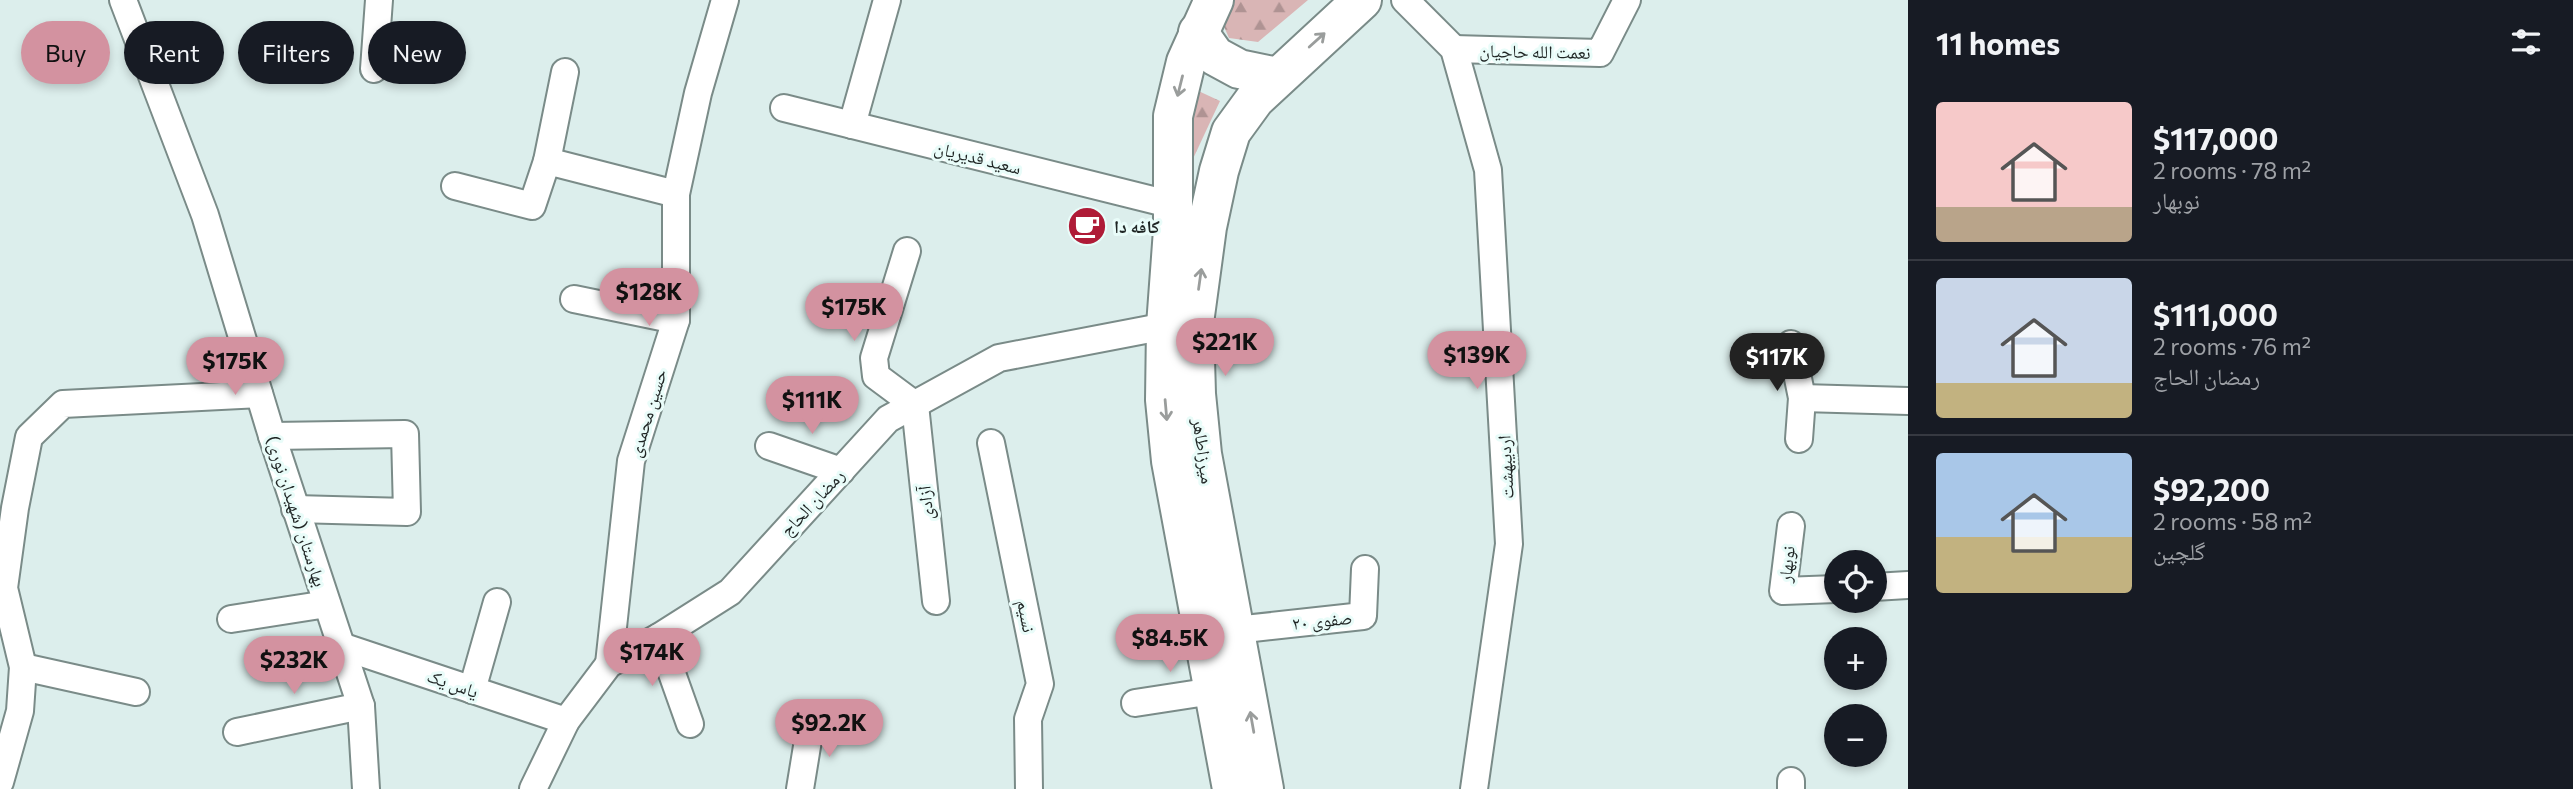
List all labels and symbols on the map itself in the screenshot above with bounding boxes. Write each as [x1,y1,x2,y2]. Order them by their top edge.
one-way arrow [1307,33,1325,49]
street label: نعمت الله حاجیان [1479,39,1591,64]
one-way arrow [1173,74,1186,97]
street label: سعید قدیریان [932,136,1024,179]
cafe icon: کافه دا [1066,205,1108,247]
place label: کافه دا [1114,215,1160,237]
pin: $128K [600,268,698,328]
one-way arrow [1194,268,1207,291]
pin: $175K [805,284,903,343]
pin: $221K [1176,318,1274,378]
pin: $139K [1428,332,1526,391]
pin: $117K [1728,334,1826,393]
pin: $175K [186,338,284,397]
street label: حسین محمدی [623,366,672,460]
pin: $111K [763,376,861,436]
one-way arrow [1160,399,1173,421]
street label: میرزاطاهر [1188,416,1219,485]
street label: بهارستان (شهیدان نوری) [261,433,332,590]
street label: اردیبهشت [1492,435,1518,499]
street label: رمضان الحاج [775,464,850,542]
street label: آزادی [912,484,939,521]
street label: نوبهار [1773,545,1799,584]
street label: نسیم [1011,598,1041,635]
street label: صفوی ۲۰ [1291,606,1353,635]
pin: $84.5K [1113,614,1227,674]
pin: $174K [603,628,701,688]
pin: $232K [245,636,343,696]
street label: یاس یک [424,664,481,703]
pin: $92.2K [772,700,886,759]
one-way arrow [1245,711,1258,734]

